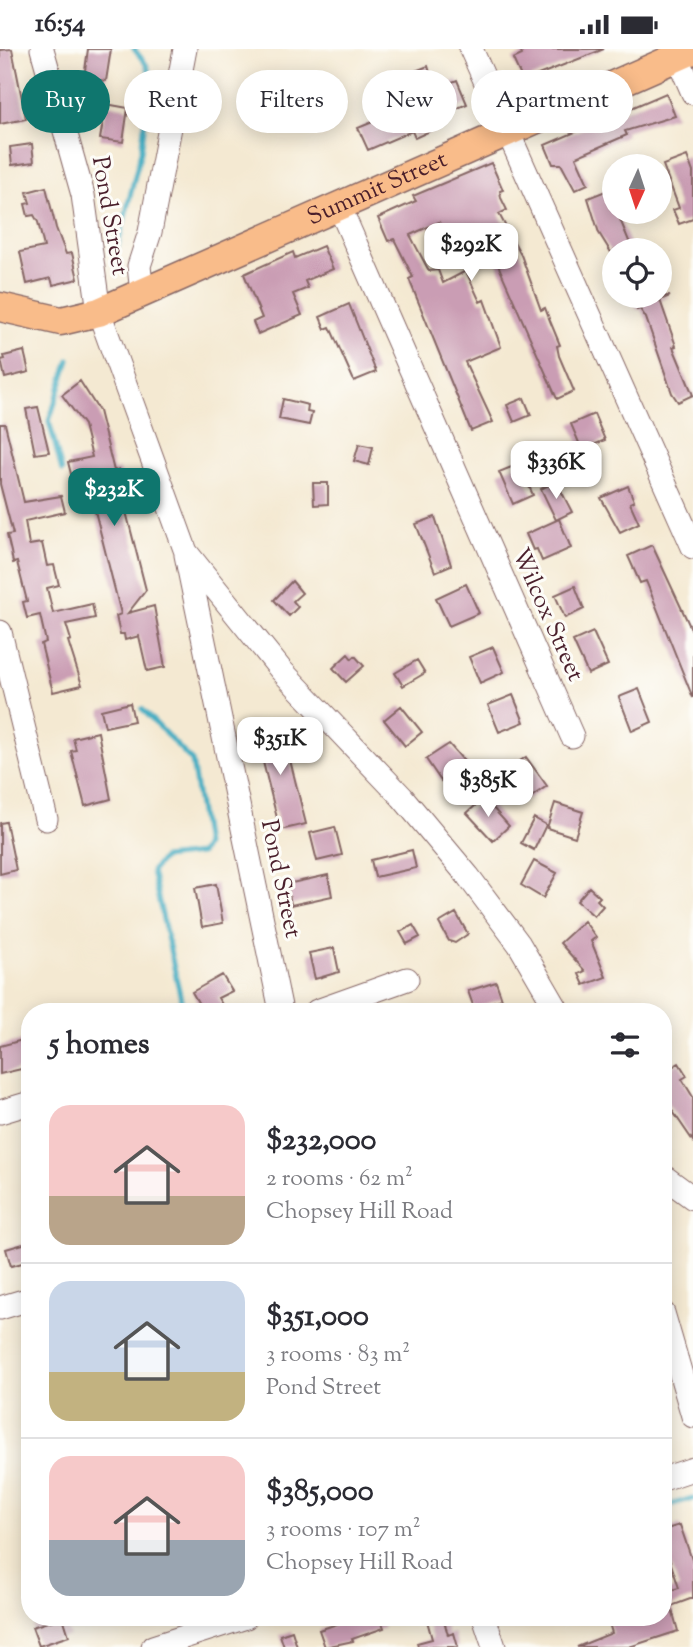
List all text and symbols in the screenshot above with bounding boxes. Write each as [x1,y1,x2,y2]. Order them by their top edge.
text: 16:54 [35,6,85,43]
chip: Buy [21,70,110,133]
chip: Rent [124,70,222,133]
chip: Filters [236,70,348,133]
chip: New [362,70,457,133]
chip: Apartment [471,70,633,133]
street label: Summit Street [302,143,453,235]
street label: Pond Street [82,154,136,278]
north arrow [602,154,672,224]
map controls [602,154,672,308]
pin: $292K [422,223,520,283]
text: $292K [440,229,502,262]
button: locate [602,238,672,308]
pin: $336K [507,441,605,501]
text: $336K [527,447,585,480]
pin: $232K [65,469,163,528]
text: $232K [84,474,144,507]
street label: Wilcox Street [502,543,592,687]
pin: $351K [231,717,329,777]
text: $351K [253,723,307,756]
pin: $385K [439,759,537,819]
text: $385K [459,765,517,798]
street label: Pond Street [251,817,309,941]
text: 5 homes [49,1024,150,1067]
icon: filters [606,1026,644,1064]
text: $232,000 [266,1120,376,1163]
icon: home [105,1133,189,1217]
text: 2 rooms · 62 m² [266,1163,413,1196]
text: Chopsey Hill Road [266,1196,453,1229]
text: $351,000 [266,1296,369,1339]
icon: home [105,1309,189,1393]
text: 3 rooms · 83 m² [266,1339,410,1372]
text: Pond Street [266,1372,381,1405]
text: $385,000 [266,1471,374,1514]
icon: home [105,1484,189,1568]
text: 3 rooms · 107 m² [266,1514,421,1547]
text: Chopsey Hill Road [266,1547,453,1580]

